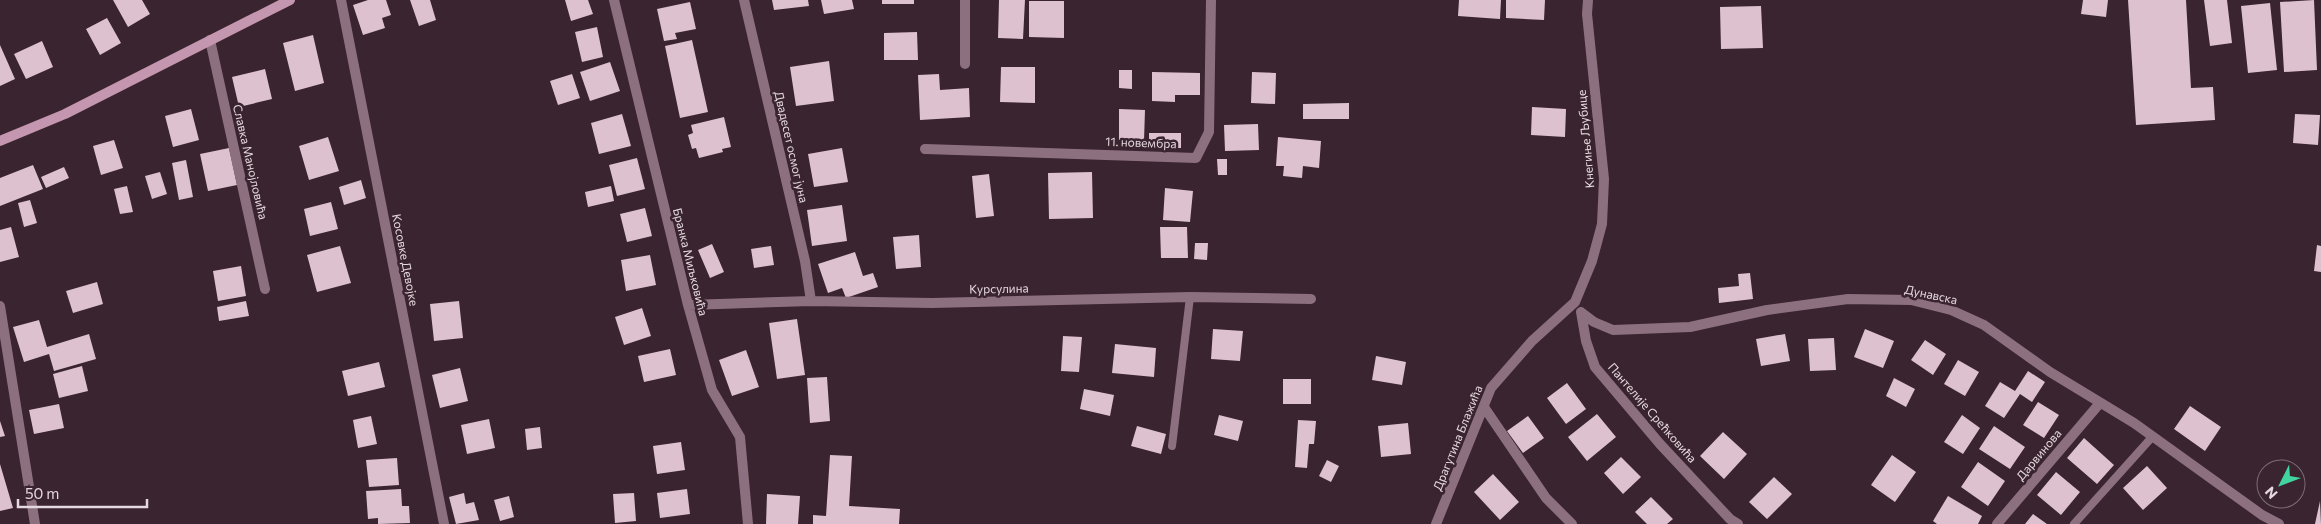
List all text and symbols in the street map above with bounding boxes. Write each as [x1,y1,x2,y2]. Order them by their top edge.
street label: Кнегиње Љубице [1574,89,1596,189]
street label: Двадесет осмог јуна [772,90,812,204]
street label: Славка Манојловића [231,103,271,221]
street label: 11. новембра [1105,134,1177,150]
street label: Бранка Миљковића [671,206,711,317]
street label: Косовке Девојке [390,212,422,307]
street label: Курсулина [969,280,1029,296]
street label: Дунавска [1904,282,1959,306]
street label: Пантелије Срећковића [1606,360,1700,465]
street label: Драгутина Блажића [1430,383,1485,492]
street label: Дарвинова [2013,426,2064,483]
north arrow [2256,459,2306,509]
scale bar [18,476,146,508]
text: N [2261,483,2281,503]
text: 50 m [25,484,59,502]

